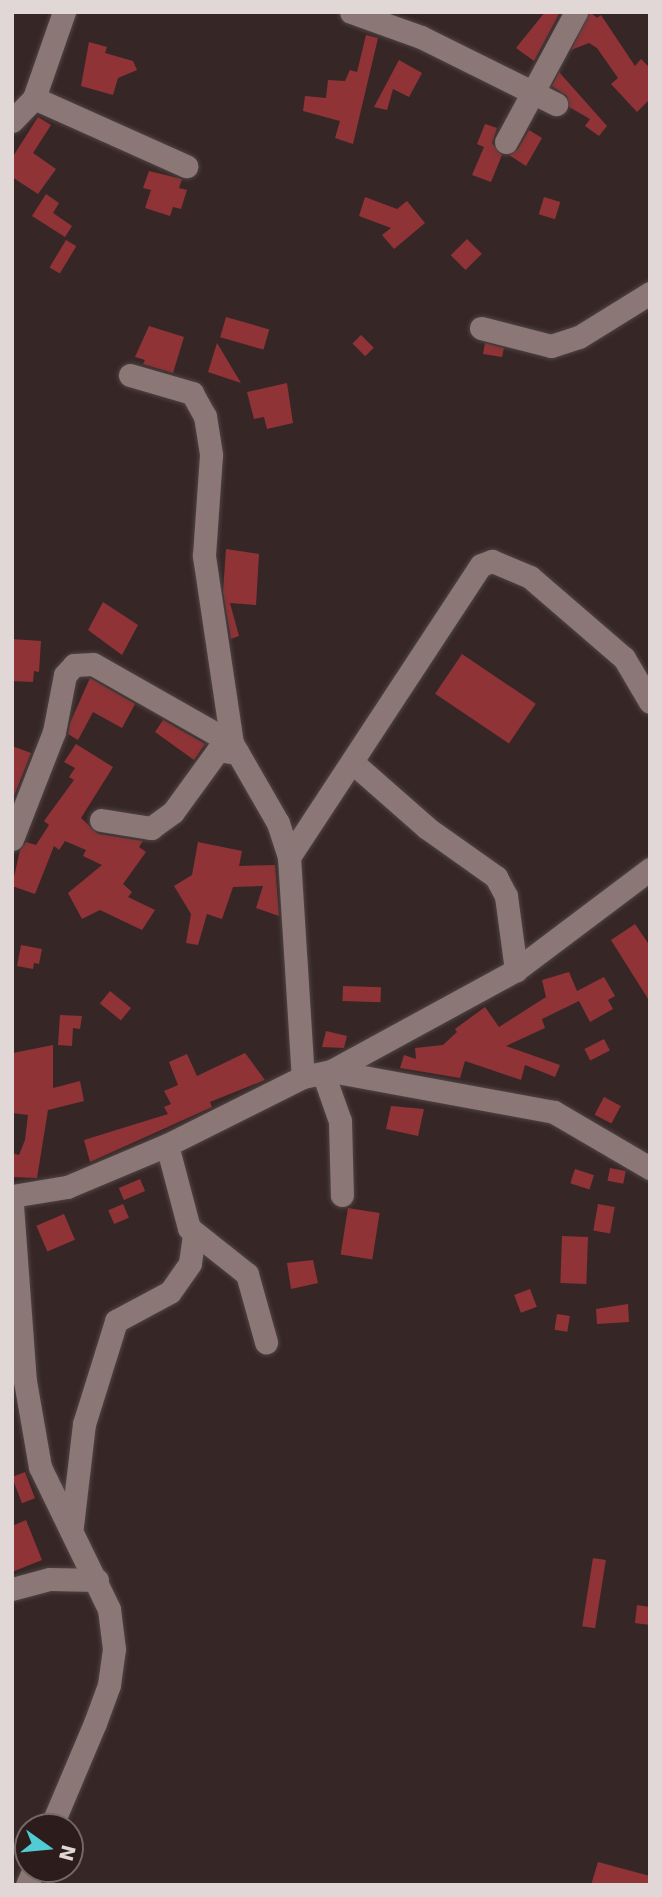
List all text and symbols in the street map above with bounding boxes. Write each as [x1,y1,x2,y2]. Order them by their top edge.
north arrow [14,1813,84,1883]
text: N [55,1842,80,1863]

